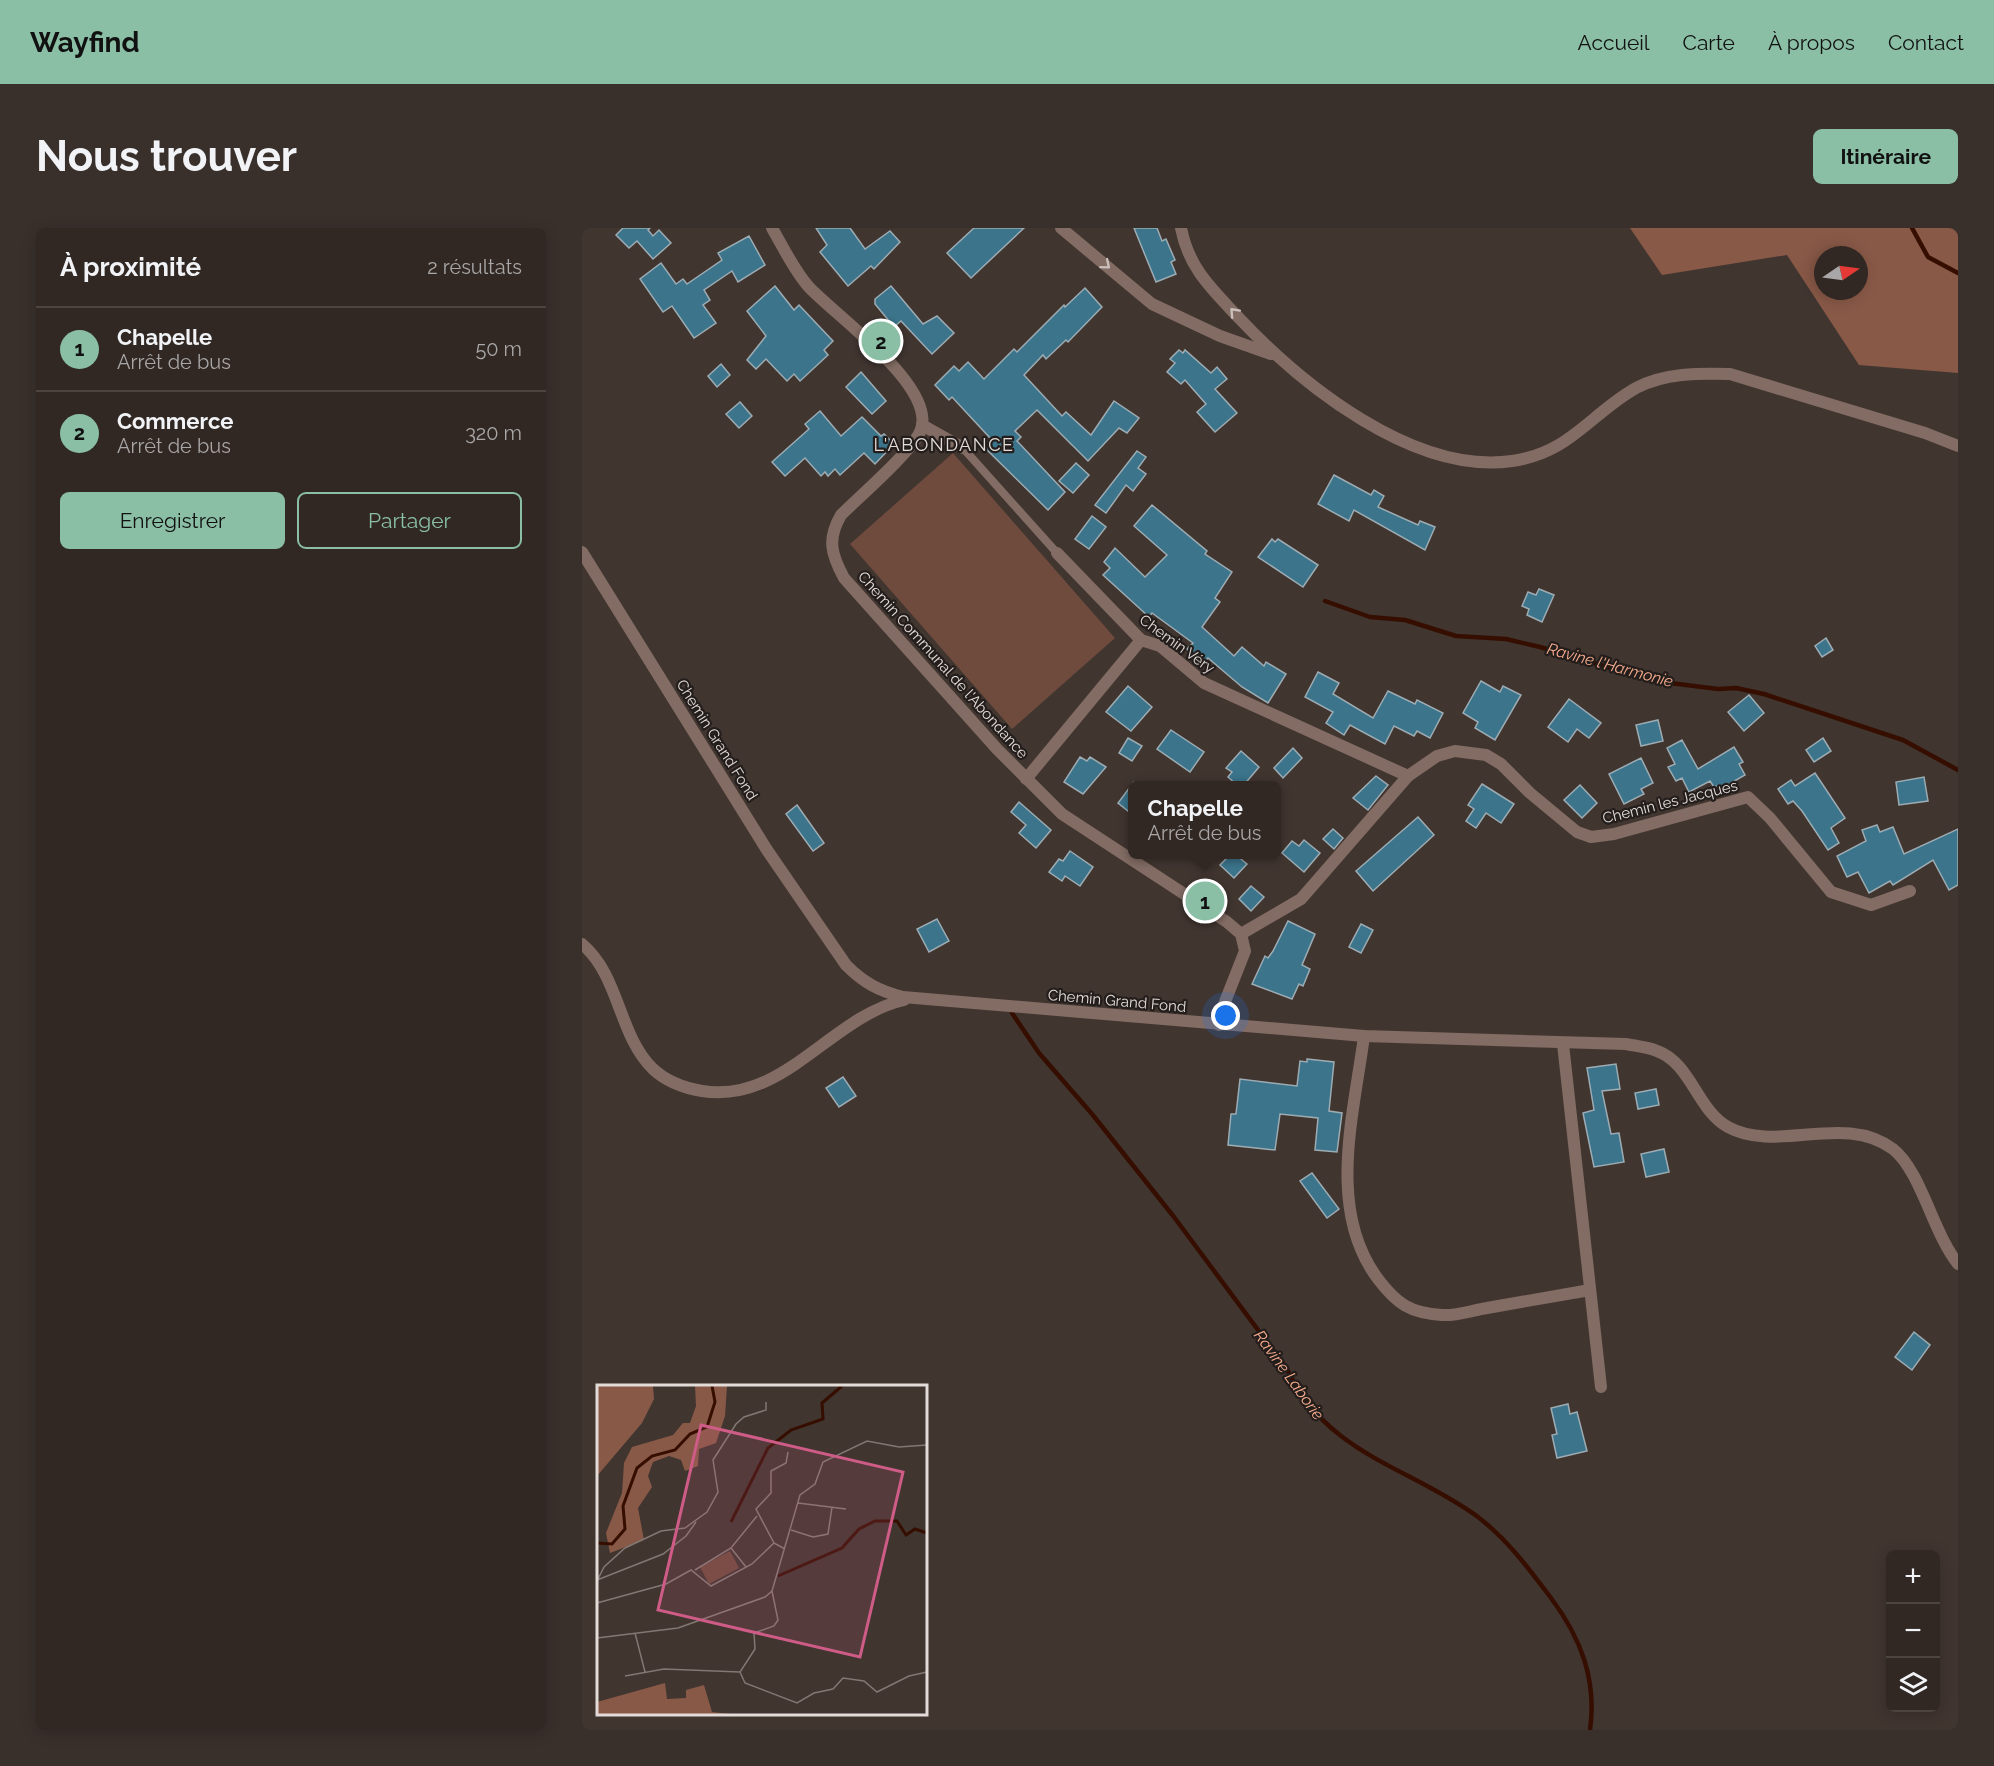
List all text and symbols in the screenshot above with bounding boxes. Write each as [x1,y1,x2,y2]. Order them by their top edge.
text: Wayfind [30,26,140,59]
text: Accueil [1578,30,1650,55]
text: Carte [1683,30,1735,55]
text: À propos [1768,30,1855,55]
text: Contact [1888,30,1964,55]
button: Itinéraire [1813,129,1958,184]
text: Nous trouver [36,132,297,181]
north arrow [1814,246,1868,300]
text: À proximité [60,252,201,282]
text: 2 résultats [427,255,522,279]
one-way arrow [1099,258,1110,269]
one-way arrow [1230,308,1241,319]
pin: 2 [862,318,900,364]
text: Chapelle [117,324,212,350]
text: 1 [75,337,84,361]
text: 50 m [475,337,522,361]
text: Arrêt de bus [117,350,231,374]
text: Commerce [117,408,233,434]
text: 2 [74,421,85,445]
text: 320 m [465,421,522,445]
text: Arrêt de bus [117,434,231,458]
district label: L'ABONDANCE [874,434,1014,455]
button: Enregistrer [60,492,285,549]
button: Partager [297,492,522,549]
street label: Chemin Communal de l'Abondance [854,568,1032,762]
street label: Chemin Véry [1136,611,1218,677]
water label: Ravine l'Harmonie [1545,639,1676,691]
street label: Chemin Grand Fond [673,676,761,804]
street label: Chemin les Jacques [1601,776,1739,828]
popup [1128,781,1281,859]
text: Chapelle [1148,795,1243,821]
text: Arrêt de bus [1148,821,1261,845]
pin: 1 [1186,878,1224,924]
street label: Chemin Grand Fond [1047,986,1187,1016]
your location [1211,1001,1240,1030]
water label: Ravine Laborie [1250,1326,1328,1424]
inset map [597,1385,927,1715]
map controls [1886,1550,1940,1712]
button: + [1886,1550,1940,1604]
button: − [1886,1604,1940,1658]
button: layers [1886,1658,1940,1712]

